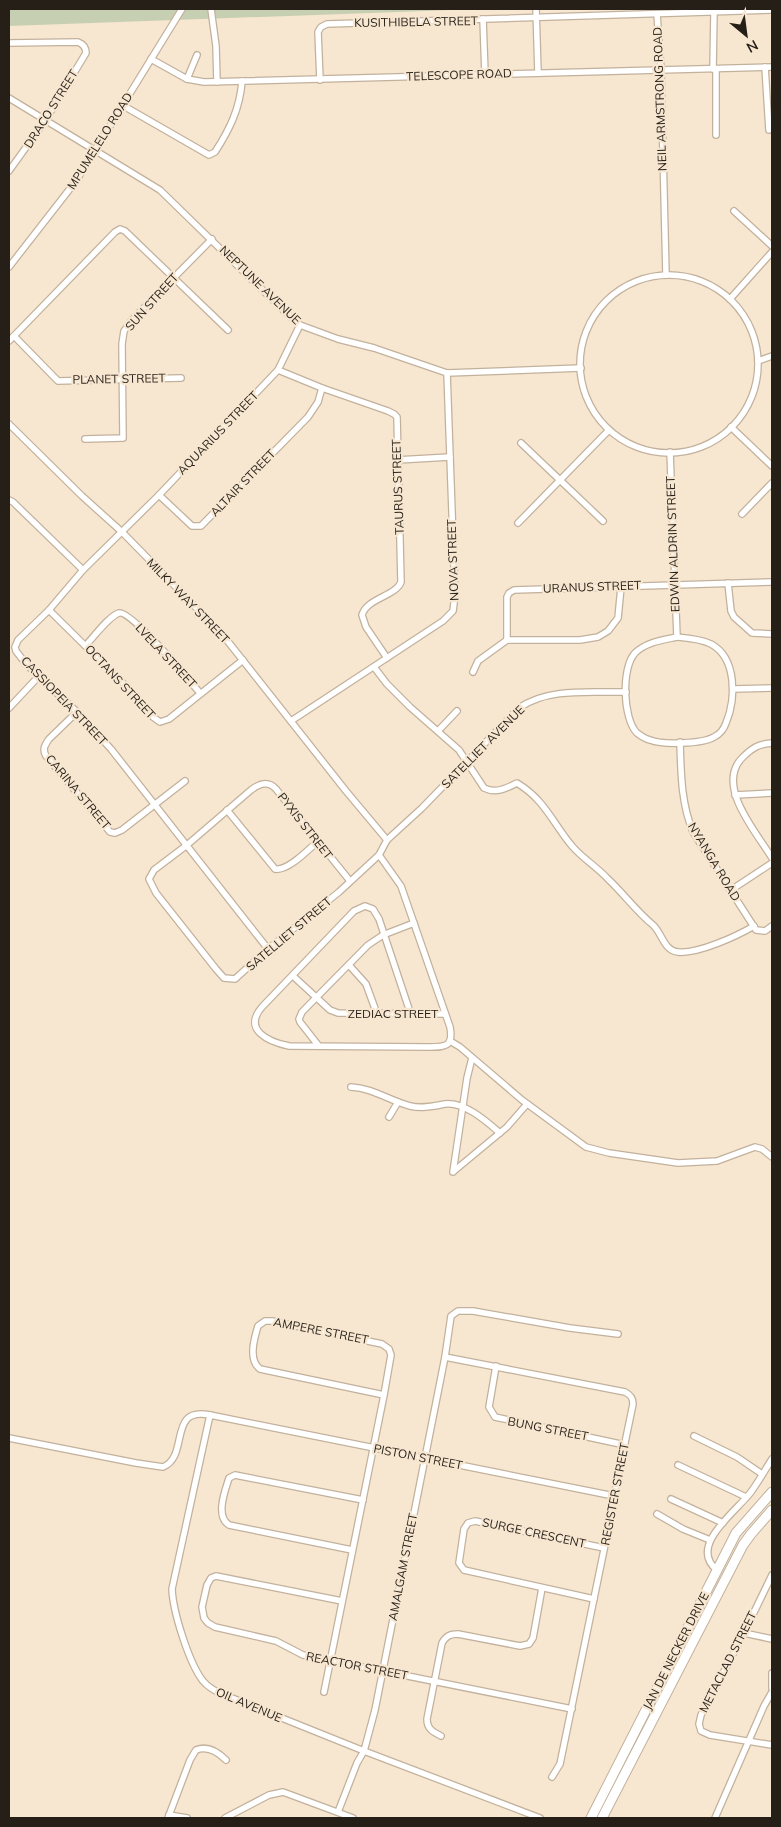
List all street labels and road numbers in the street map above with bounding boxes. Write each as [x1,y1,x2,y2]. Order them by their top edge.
street label: KUSITHIBELA STREET [354,13,479,30]
street label: NEIL ARMSTRONG ROAD [649,27,670,171]
street label: TELESCOPE ROAD [406,65,512,84]
street label: DRACO STREET [20,66,81,151]
street label: MPUMELELO ROAD [64,89,135,192]
street label: NEPTUNE AVENUE [217,242,304,327]
street label: SUN STREET [122,269,182,334]
street label: PLANET STREET [72,370,166,387]
street label: AQUARIUS STREET [174,387,262,478]
street label: TAURUS STREET [388,438,407,535]
street label: ALTAIR STREET [207,445,279,519]
street label: EDWIN ALDRIN STREET [663,475,682,612]
street label: NOVA STREET [444,518,461,601]
street label: MILKY WAY STREET [144,555,233,647]
street label: URANUS STREET [543,577,642,596]
street label: LVELA STREET [133,620,201,692]
street label: OCTANS STREET [82,641,159,722]
street label: CASSIOPEIA STREET [18,653,111,749]
street label: SATELLIET AVENUE [438,702,527,791]
street label: CARINA STREET [43,751,115,833]
street label: PYXIS STREET [275,789,337,863]
street label: NYANGA ROAD [685,820,744,904]
street label: SATELLIET STREET [243,893,335,974]
street label: ZEDIAC STREET [348,1006,439,1021]
street label: AMPERE STREET [272,1314,371,1347]
street label: BUNG STREET [506,1413,590,1444]
street label: PISTON STREET [372,1441,465,1473]
street label: REGISTER STREET [597,1441,632,1547]
street label: AMALGAM STREET [385,1511,420,1622]
street label: SURGE CRESCENT [481,1514,588,1551]
street label: JAN DE NECKER DRIVE [639,1589,712,1712]
street label: METACLAD STREET [696,1608,760,1715]
street label: REACTOR STREET [305,1648,410,1683]
street label: OIL AVENUE [214,1684,285,1725]

